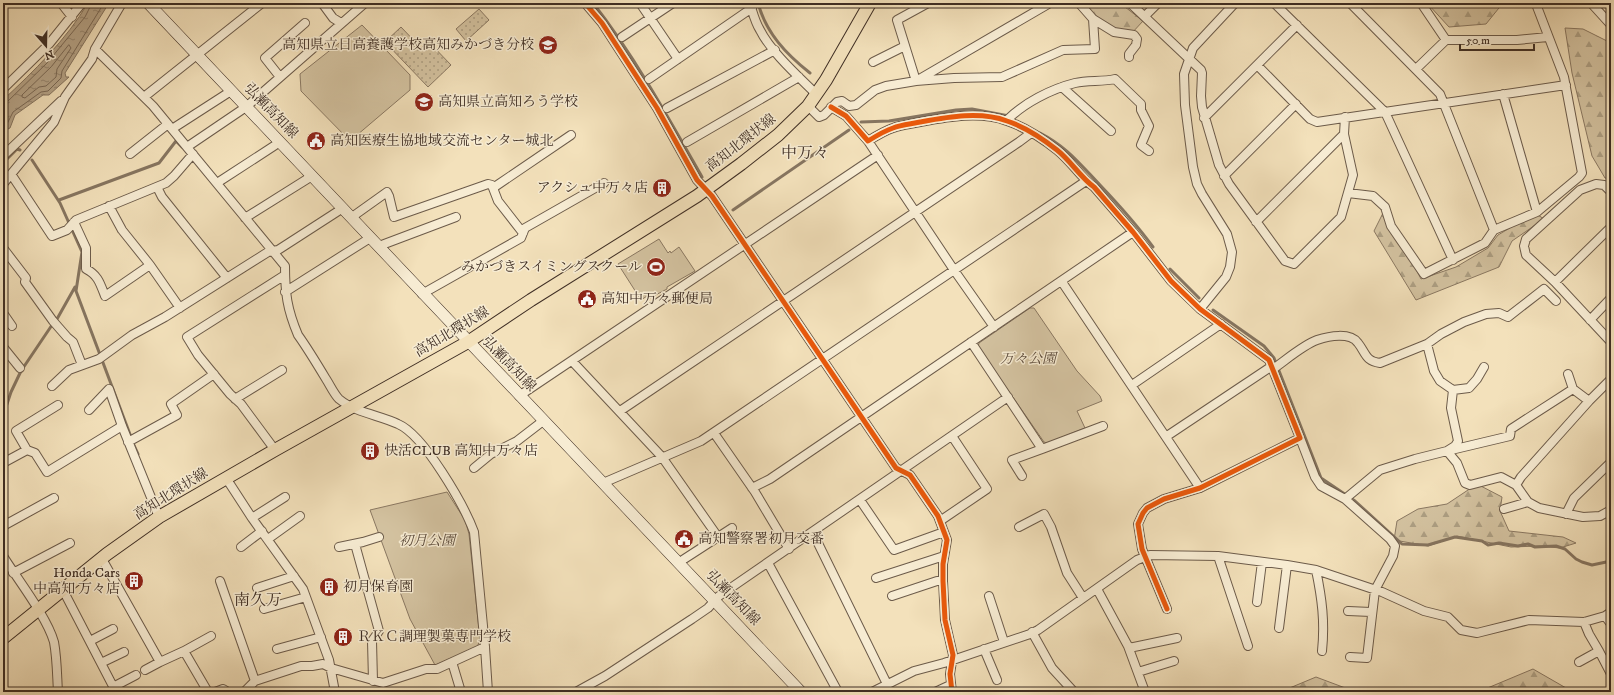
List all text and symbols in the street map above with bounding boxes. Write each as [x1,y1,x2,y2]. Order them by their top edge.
north arrow [26,26,66,66]
scale bar [1460,26,1534,52]
text: 50 m [1466,33,1490,48]
school or university icon: 高知県立日高養護学校高知みかづき分校 [537,34,559,56]
place label: 高知県立日高養護学校高知みかづき分校 [282,36,534,54]
text: N [42,46,56,63]
street label: 弘瀬高知線 [240,80,302,142]
school or university icon: 高知県立高知ろう学校 [413,91,435,113]
place label: 高知県立高知ろう学校 [438,93,578,111]
street label: 高知北環状線 [702,110,780,176]
public building icon: 高知医療生協地域交流センター城北 [305,130,327,152]
place label: 高知医療生協地域交流センター城北 [330,132,553,150]
district label: 中万々 [781,143,829,163]
building icon: アクシュ中万々店 [651,177,673,199]
place label: アクシュ中万々店 [537,179,648,197]
sports icon: みかづきスイミングスクール [645,256,667,278]
place label: みかづきスイミングスクール [461,258,642,276]
public building icon: 高知中万々郵便局 [576,288,598,310]
place label: 高知中万々郵便局 [601,290,713,308]
street label: 高知北環状線 [411,303,493,361]
street label: 弘瀬高知線 [478,333,540,395]
park label: 万々公園 [1000,350,1058,368]
building icon: 快活CLUB 高知中万々店 [359,440,381,462]
place label: 快活CLUB 高知中万々店 [384,442,538,460]
street label: 高知北環状線 [131,464,211,524]
public building icon: 高知警察署初月交番 [673,528,695,550]
place label: 高知警察署初月交番 [698,530,824,548]
park label: 初月公園 [399,532,457,550]
place label: Honda Cars 中高知 万々店 [33,564,120,598]
street label: 弘瀬高知線 [702,567,764,629]
building icon: Honda Cars 中高知 万々店 [123,570,145,592]
building icon: 初月保育園 [318,576,340,598]
place label: 初月保育園 [343,578,413,596]
district label: 南久万 [234,590,282,610]
building icon: ＲＫＣ調理製菓専門学校 [332,626,354,648]
place label: ＲＫＣ調理製菓専門学校 [357,628,511,646]

